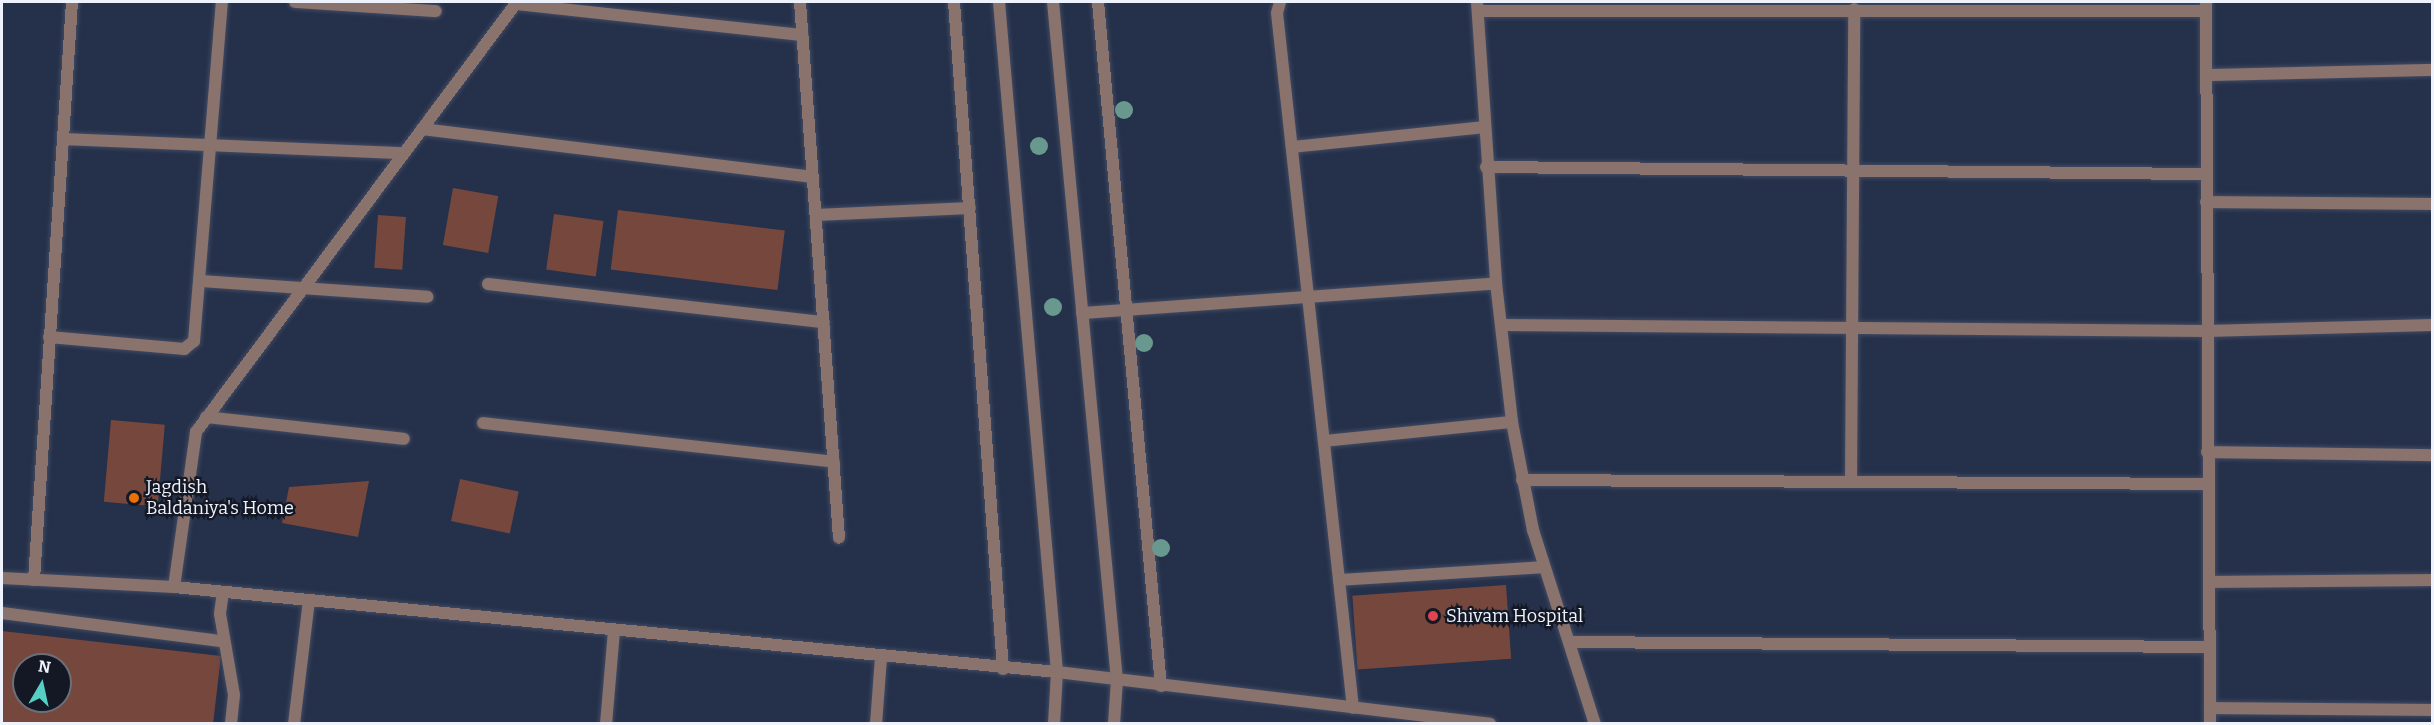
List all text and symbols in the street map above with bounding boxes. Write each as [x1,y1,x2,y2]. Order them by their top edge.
place label: Jagdish Baldaniya's Home [146,477,294,520]
marker: Jagdish Baldaniya's Home [127,491,141,505]
place label: Shivam Hospital [1446,605,1583,627]
marker: Shivam Hospital [1424,607,1442,625]
north arrow [12,653,72,713]
text: N [37,656,52,677]

